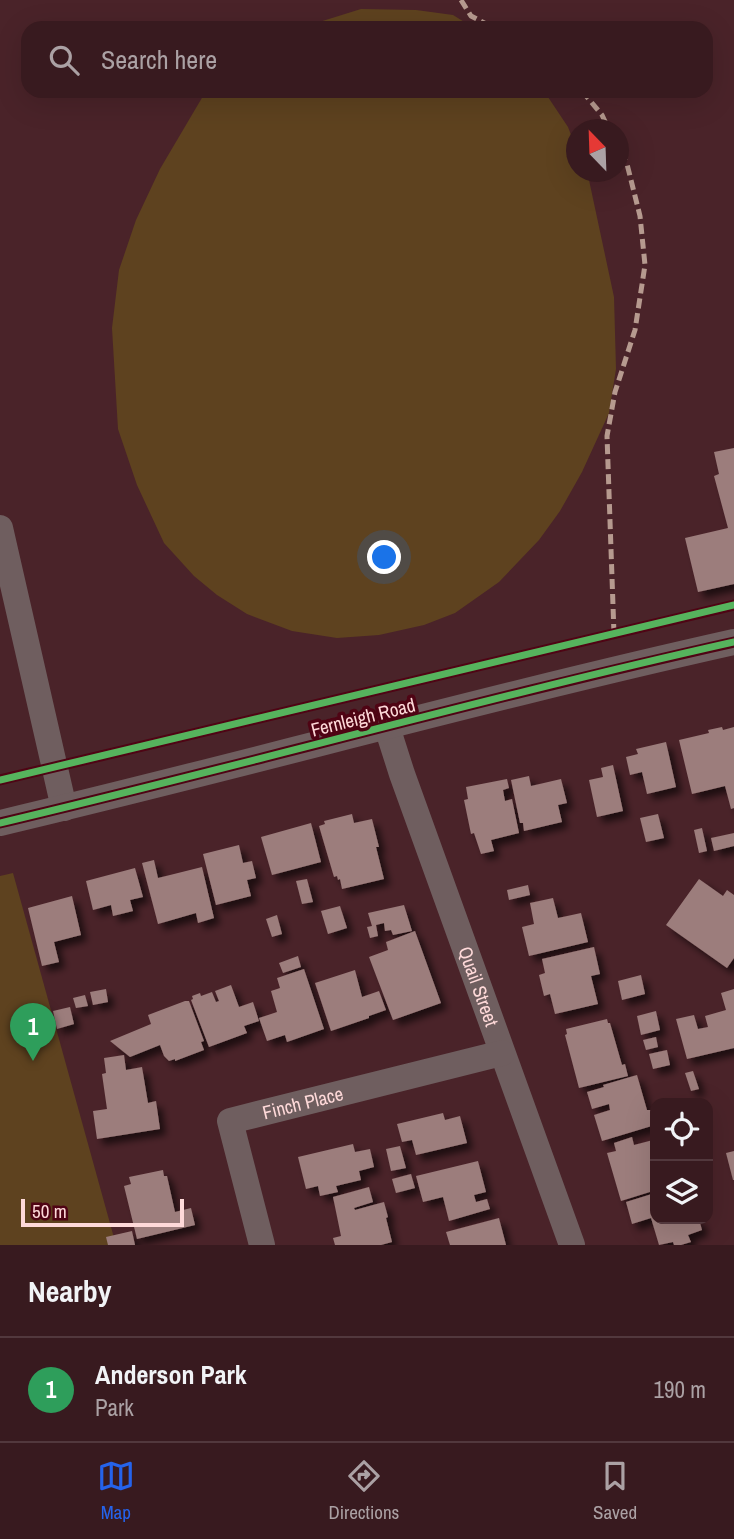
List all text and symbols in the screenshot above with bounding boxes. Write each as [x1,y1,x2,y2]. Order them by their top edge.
search box [21,21,713,98]
icon: search [45,41,83,79]
text: Search here [101,42,217,77]
north arrow [566,119,629,182]
your location [367,540,401,574]
street label: Fernleigh Road [308,691,418,743]
street label: Quail Street [452,943,505,1030]
pin: 1 [10,1003,56,1061]
street label: Finch Place [260,1080,346,1125]
map controls [650,1098,713,1224]
button: locate [650,1098,713,1161]
button: layers [650,1161,713,1224]
scale bar [21,1196,184,1228]
text: 50 m [32,1198,67,1224]
text: Nearby [28,1271,111,1311]
text: Anderson Park [95,1357,247,1392]
text: 1 [46,1374,56,1405]
text: 190 m [654,1374,706,1405]
text: Park [95,1392,134,1423]
tab: Map [97,1457,135,1525]
tab: Directions [328,1457,399,1525]
tab: Saved [593,1457,637,1525]

